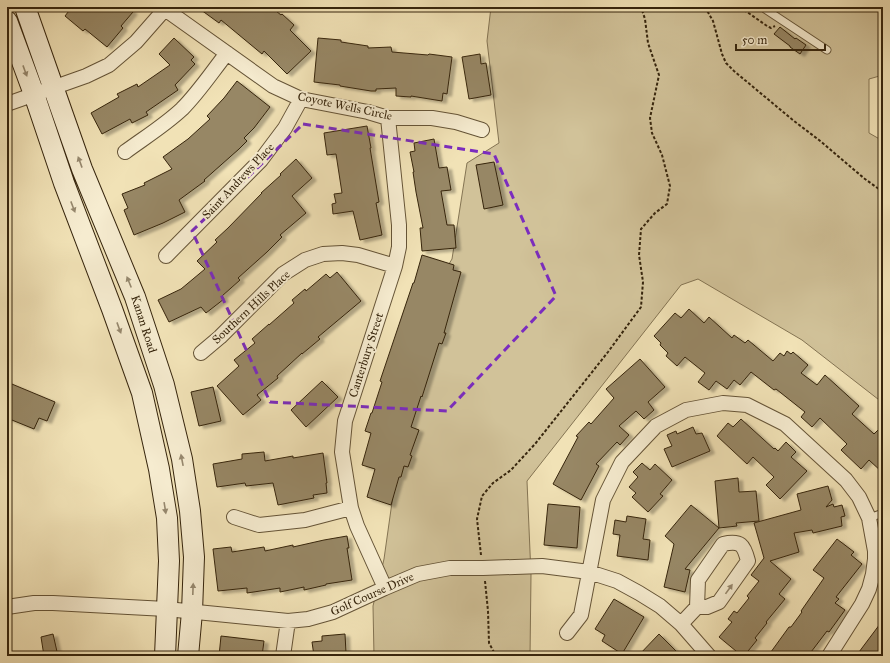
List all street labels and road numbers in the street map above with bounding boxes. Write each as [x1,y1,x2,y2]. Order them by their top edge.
street label: Coyote Wells Circle [296,89,394,123]
street label: Saint Andrews Place [199,140,277,222]
street label: Southern Hills Place [209,267,293,347]
street label: Kanan Road [128,293,160,355]
street label: Canterbury Street [346,310,387,399]
street label: Golf Course Drive [328,569,416,619]

